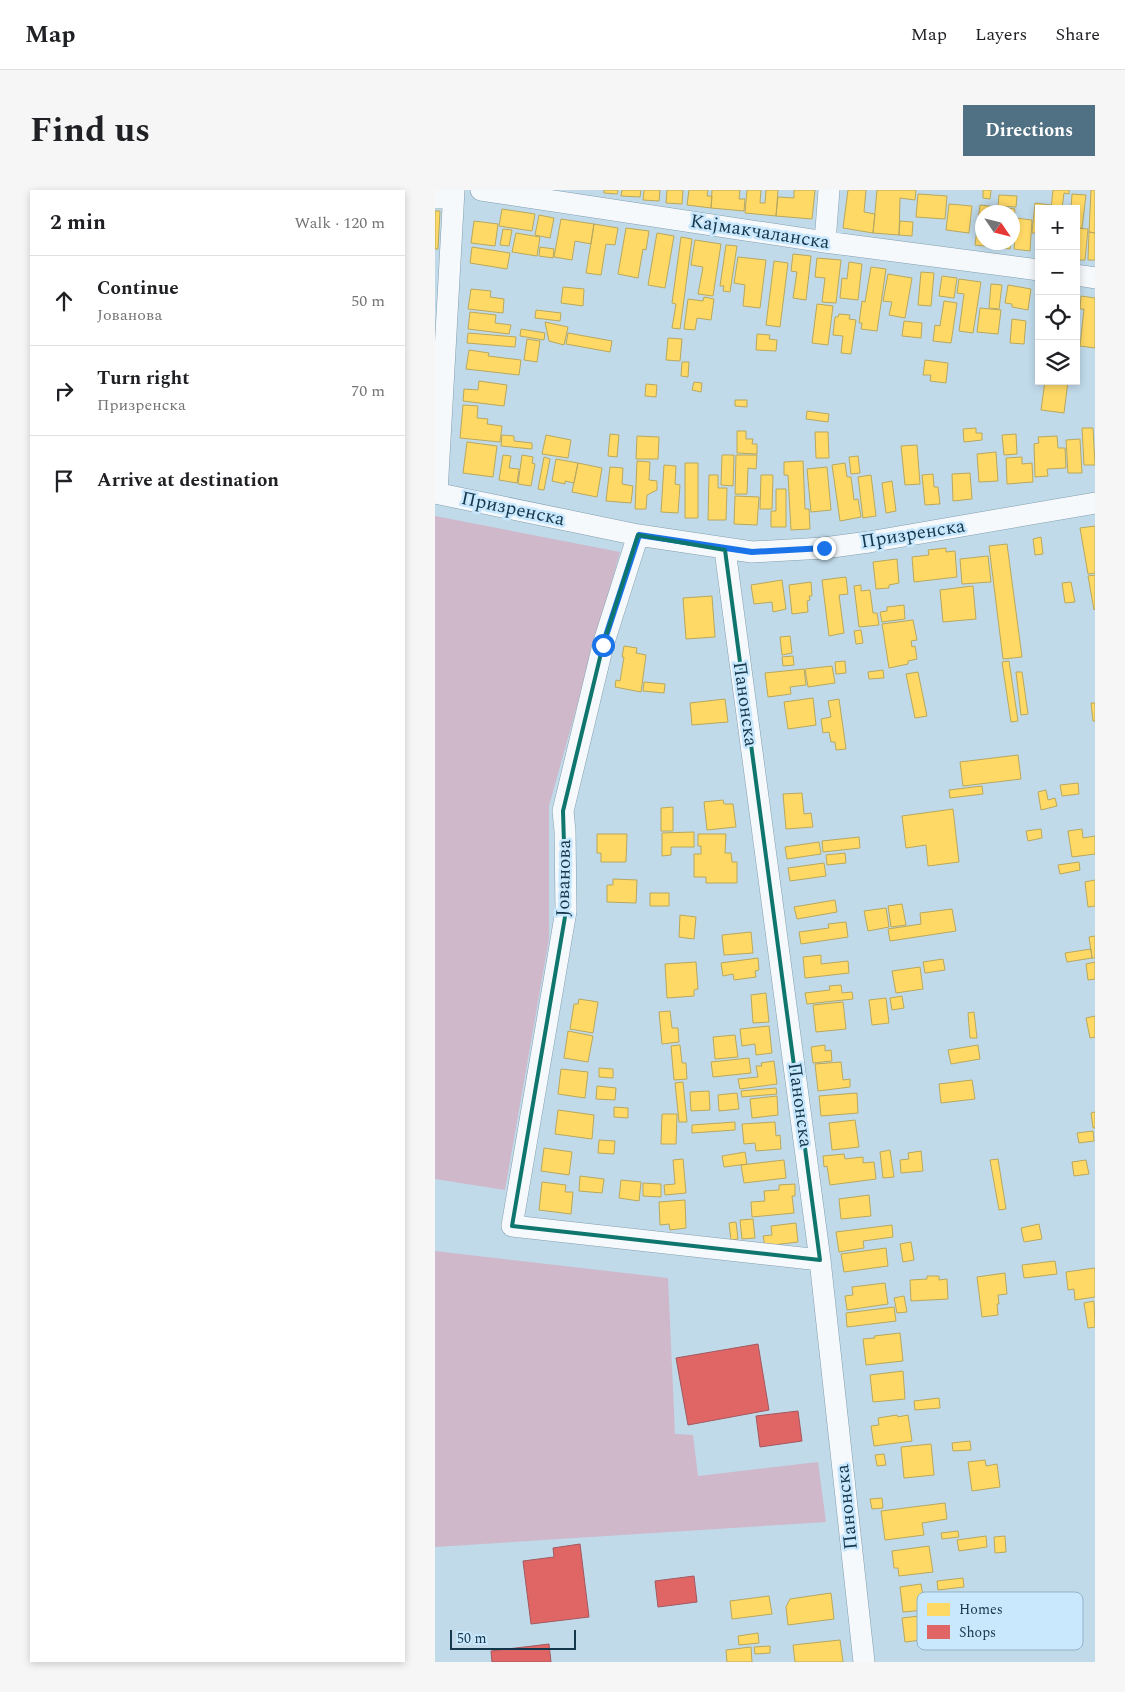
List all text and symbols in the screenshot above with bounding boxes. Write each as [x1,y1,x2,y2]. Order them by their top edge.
text: Map [25,17,75,53]
text: Map [911,21,947,48]
text: Layers [975,21,1027,48]
text: Share [1055,21,1100,48]
text: Find us [30,104,150,157]
button: Directions [963,105,1095,156]
north arrow [975,205,1020,250]
map controls [1035,205,1080,385]
button: + [1035,205,1080,250]
text: 2 min [50,207,106,239]
street label: Кајмакчаланска [688,207,833,257]
text: Walk · 120 m [294,211,385,235]
button: − [1035,250,1080,295]
text: Continue [97,274,179,303]
icon: ahead [50,287,78,315]
text: 50 m [351,289,385,313]
button: locate [1035,295,1080,340]
text: Јованова [97,303,162,327]
button: layers [1035,340,1080,385]
text: Turn right [97,364,190,393]
icon: right [50,377,78,405]
text: 70 m [351,379,385,403]
text: Призренска [97,393,186,417]
text: Arrive at destination [97,466,279,495]
icon: arrive [50,467,78,495]
street label: Призренска [458,484,568,534]
street label: Призренска [859,511,968,557]
route end [813,537,836,560]
route start [592,634,615,657]
street label: Панонска [725,660,765,749]
street label: Јованова [549,838,579,917]
street label: Панонска [780,1061,820,1150]
street label: Панонска [828,1462,866,1551]
legend [917,1592,1083,1650]
text: Homes [959,1599,1003,1620]
text: Shops [959,1622,996,1643]
scale bar [450,1627,576,1650]
text: 50 m [457,1628,487,1649]

